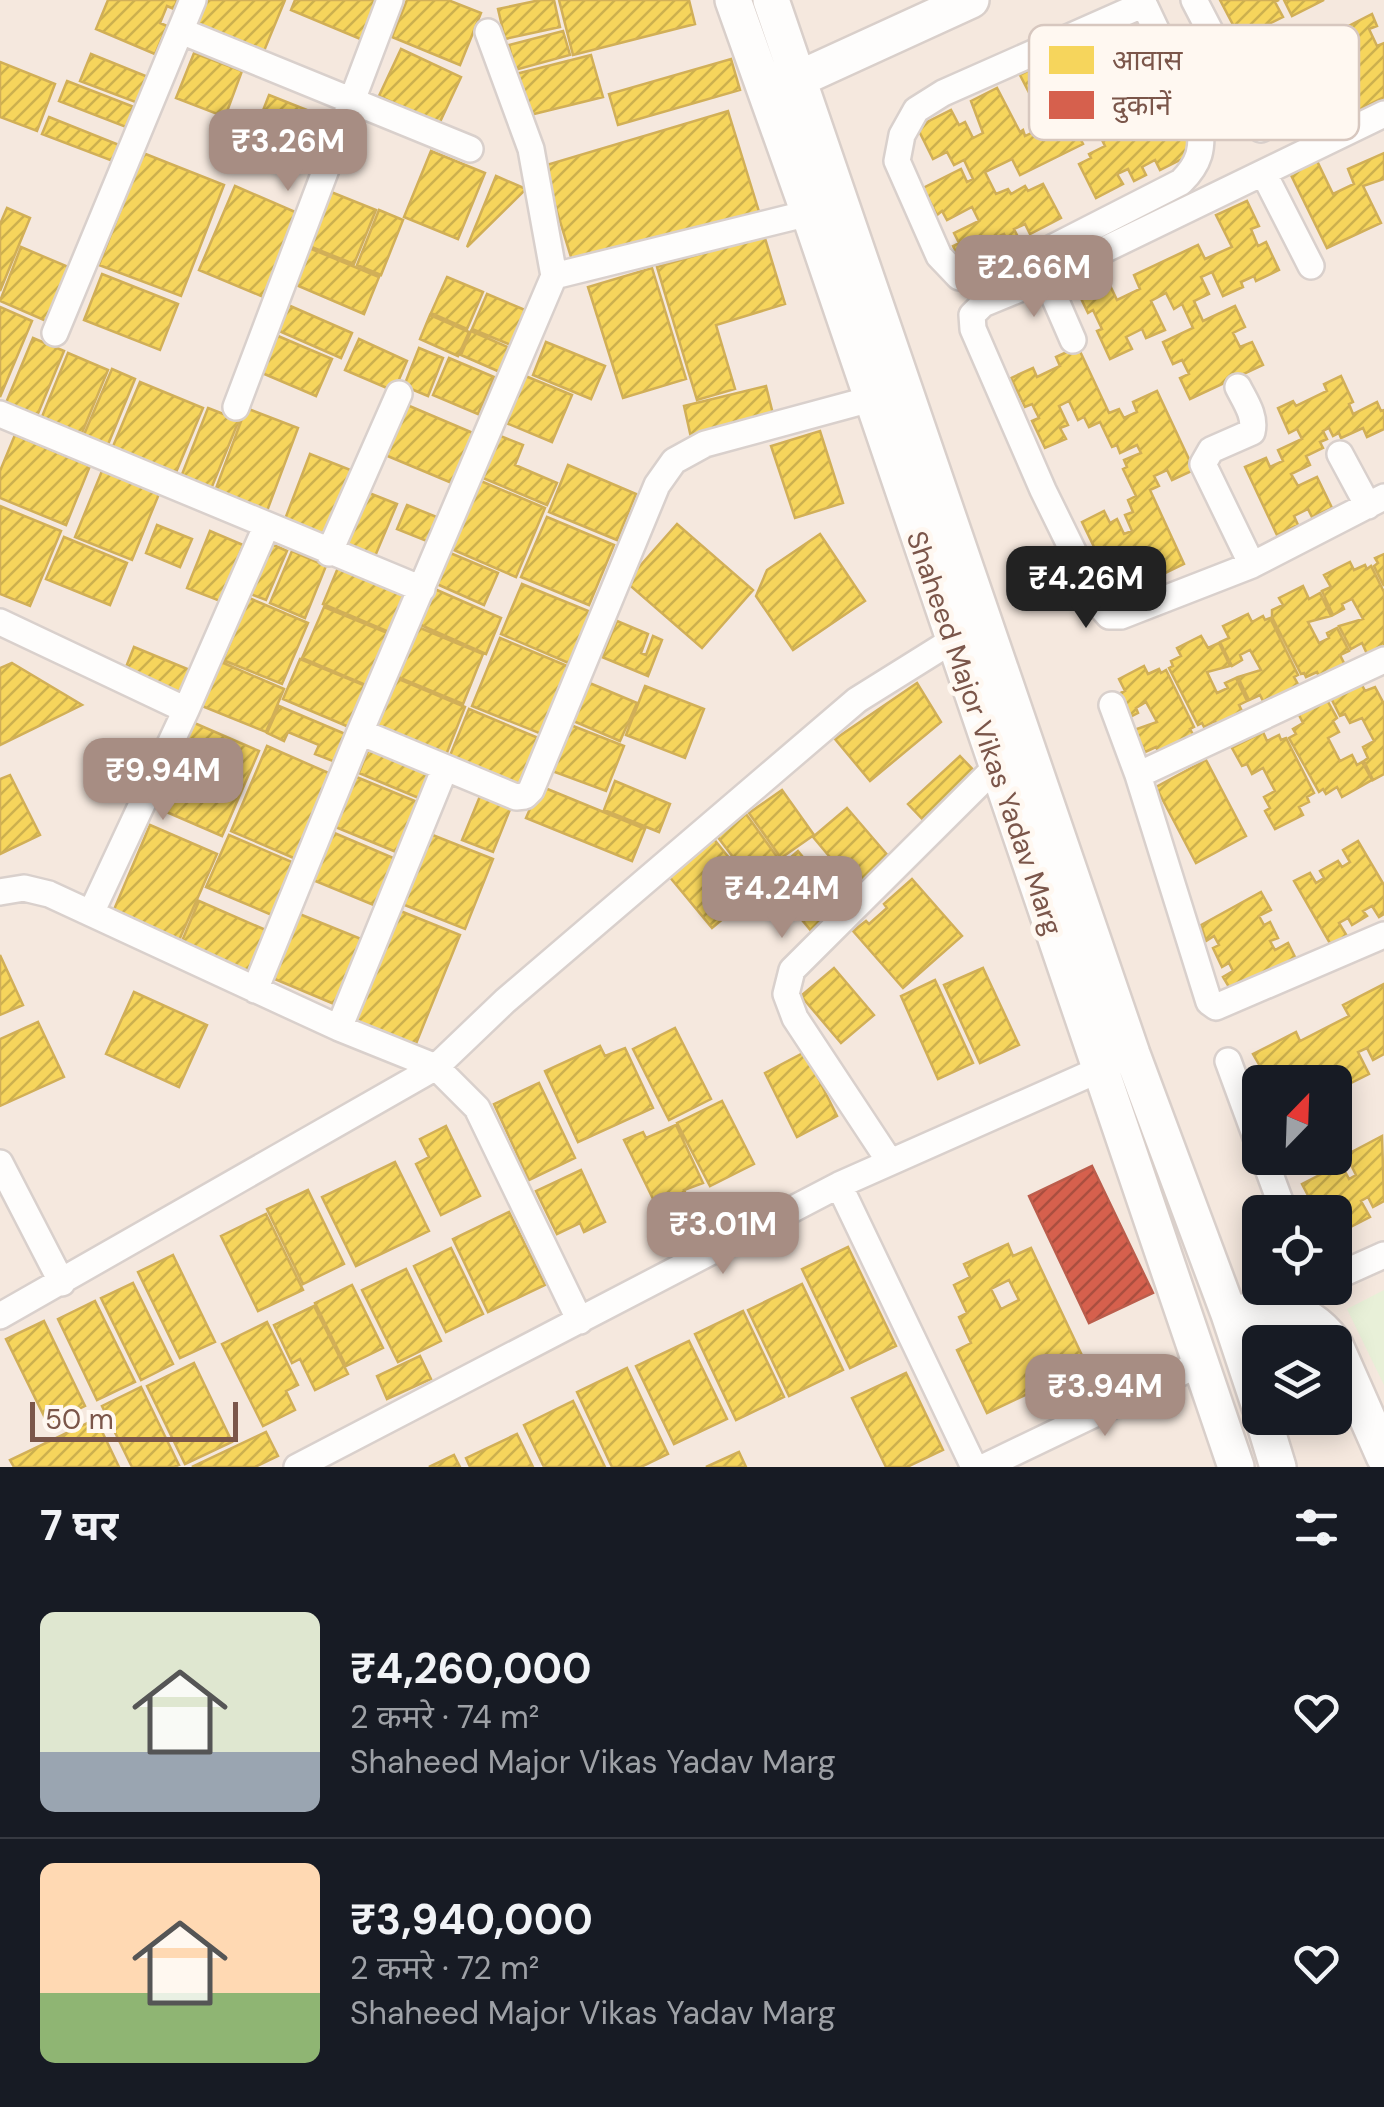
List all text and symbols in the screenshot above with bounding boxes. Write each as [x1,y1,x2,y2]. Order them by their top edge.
legend [1029,25,1359,140]
text: आवास [1112,42,1183,79]
text: दुकानें [1112,87,1172,124]
pin: ₹3.26M [207,109,369,194]
text: ₹3.26M [231,120,345,162]
pin: ₹2.66M [953,235,1115,320]
text: ₹2.66M [977,246,1091,288]
street label: Shaheed Major Vikas Yadav Marg [898,526,1071,940]
pin: ₹4.26M [1005,546,1167,631]
text: ₹4.26M [1028,557,1144,599]
pin: ₹9.94M [82,738,244,823]
text: ₹9.94M [105,749,221,791]
pin: ₹4.24M [701,856,863,941]
text: ₹4.24M [724,867,840,909]
north arrow [1242,1065,1352,1175]
map controls [1242,1065,1352,1435]
pin: ₹3.01M [642,1192,804,1277]
button: locate [1242,1195,1352,1305]
text: ₹3.01M [669,1203,777,1245]
button: layers [1242,1325,1352,1435]
pin: ₹3.94M [1024,1354,1186,1439]
text: ₹3.94M [1047,1365,1163,1407]
scale bar [30,1397,238,1442]
text: 50 m [45,1401,114,1438]
text: 7 घर [40,1498,118,1553]
icon: filters [1289,1500,1344,1555]
text: ₹4,260,000 [350,1641,592,1696]
icon: home [120,1652,240,1772]
icon: heart [1289,1685,1344,1740]
text: 2 कमरे · 74 m² [350,1696,539,1738]
text: Shaheed Major Vikas Yadav Marg [350,1741,836,1783]
text: ₹3,940,000 [350,1892,593,1947]
icon: home [120,1903,240,2023]
icon: heart [1289,1936,1344,1991]
text: 2 कमरे · 72 m² [350,1947,539,1989]
text: Shaheed Major Vikas Yadav Marg [350,1992,836,2034]

